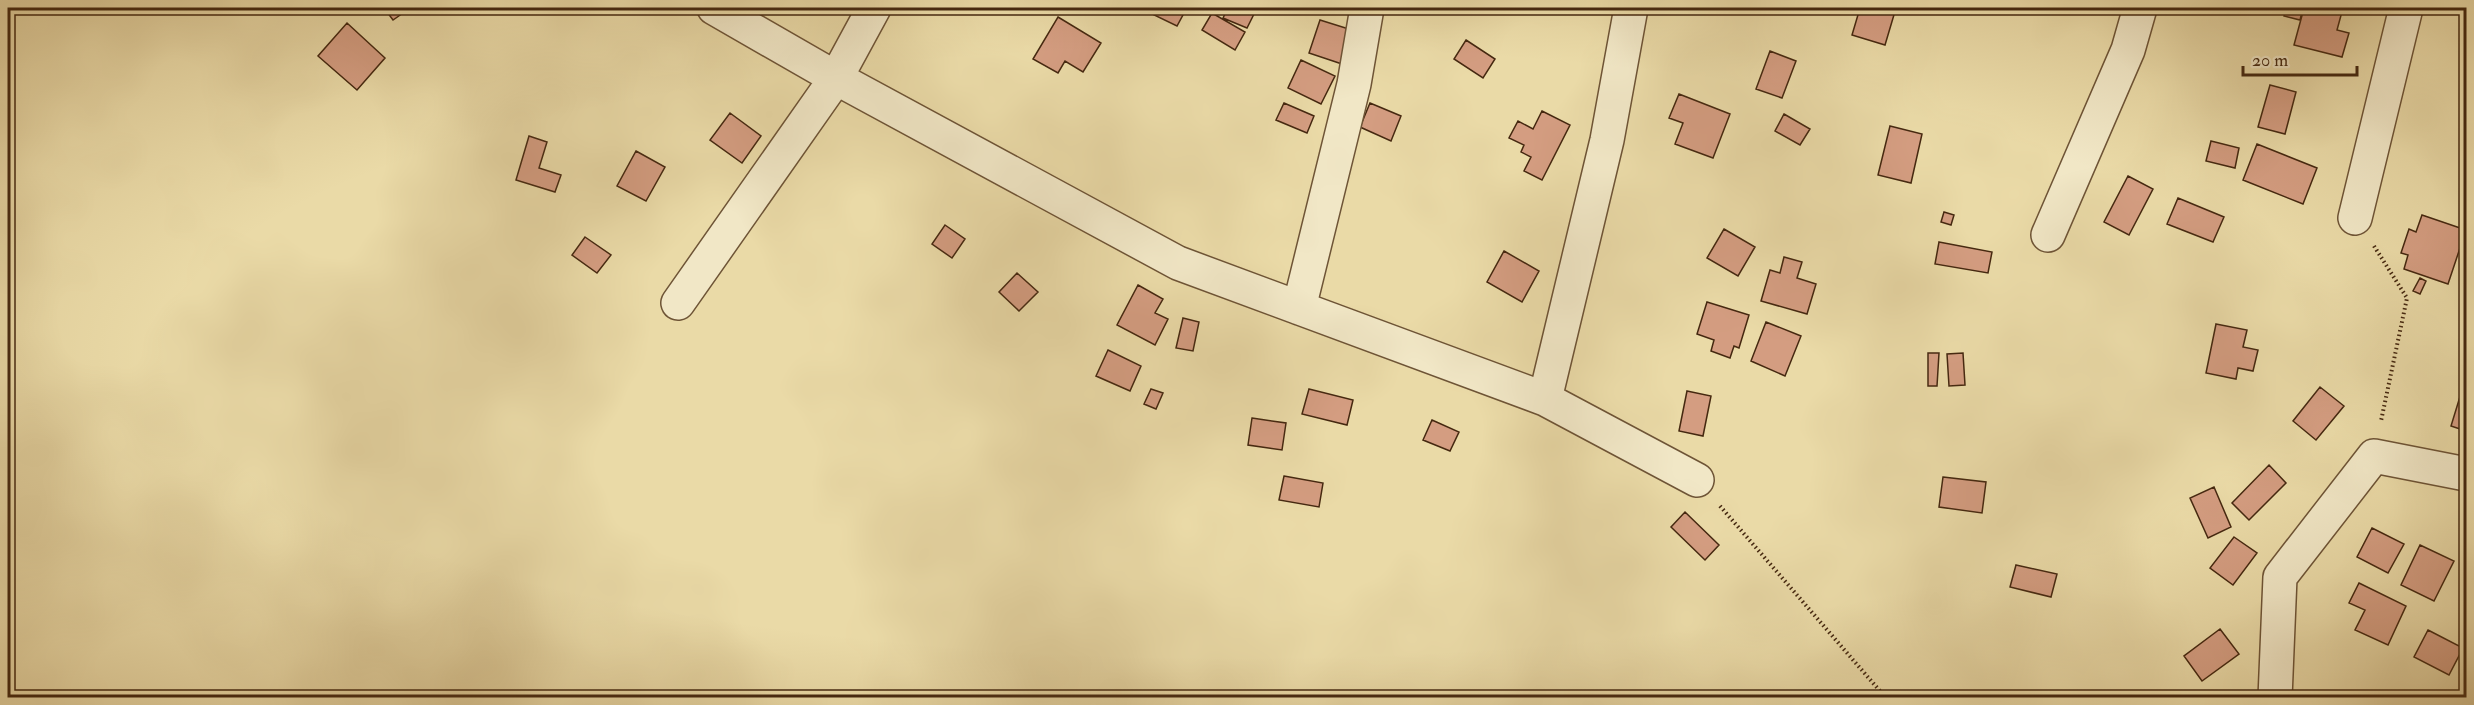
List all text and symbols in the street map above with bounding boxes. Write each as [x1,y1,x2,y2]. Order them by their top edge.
scale bar [2243,39,2357,77]
text: 20 m [2252,49,2288,72]

